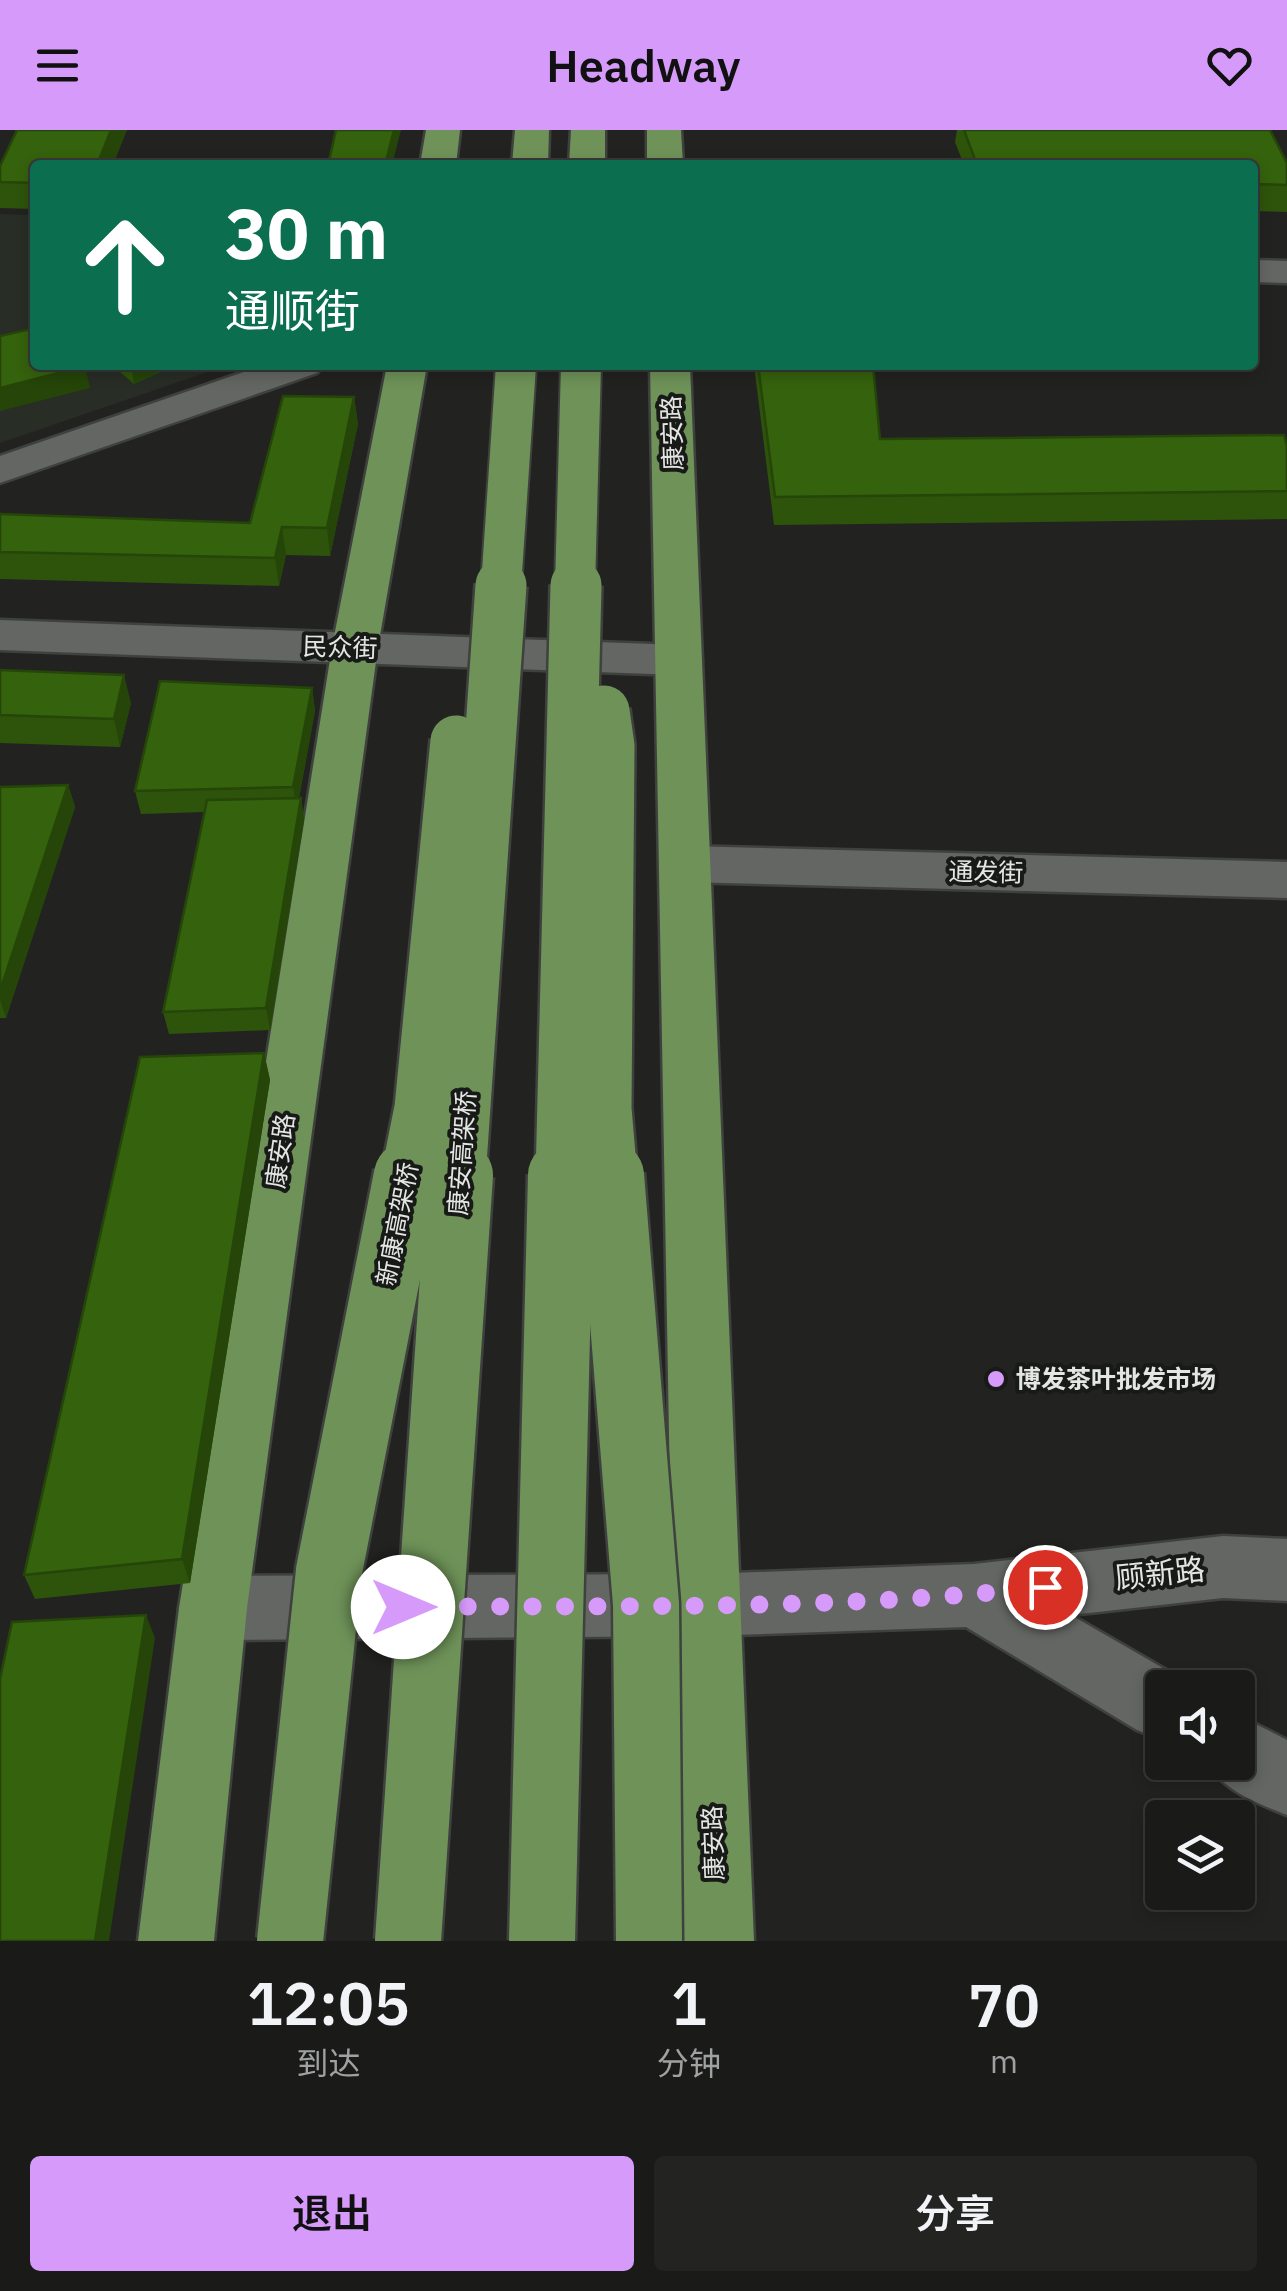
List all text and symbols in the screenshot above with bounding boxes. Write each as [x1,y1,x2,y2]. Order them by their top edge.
text: Headway [546,36,741,94]
icon: menu [30,38,85,93]
icon: heart [1202,38,1257,93]
text: 30 m [225,187,388,278]
icon: ahead [60,200,190,330]
text: 通顺街 [225,281,360,339]
street label: 康安路 [654,395,689,471]
street label: 民众街 [302,629,378,664]
street label: 通发街 [948,854,1024,889]
street label: 康安高架桥 [441,1089,482,1216]
street label: 康安路 [258,1111,301,1190]
street label: 新康高架桥 [368,1159,425,1288]
place label: 博发茶叶批发市场 [1016,1362,1216,1395]
marker: 博发茶叶批发市场 [985,1368,1007,1390]
pin [1003,1545,1088,1630]
street label: 顾新路 [1113,1548,1207,1597]
position arrow [351,1555,455,1659]
icon: arrive [1018,1560,1073,1615]
map controls [1145,1670,1255,1910]
button: sound [1145,1670,1255,1780]
button: layers [1145,1800,1255,1910]
street label: 康安路 [695,1805,730,1881]
text: 12:05 [247,1963,410,2042]
text: 1 [671,1963,707,2042]
text: 70 [968,1965,1040,2044]
text: m [990,2040,1018,2082]
text: 到达 [297,2042,361,2084]
text: 分钟 [657,2042,721,2084]
button: 退出 [30,2156,634,2271]
button: 分享 [654,2156,1257,2271]

